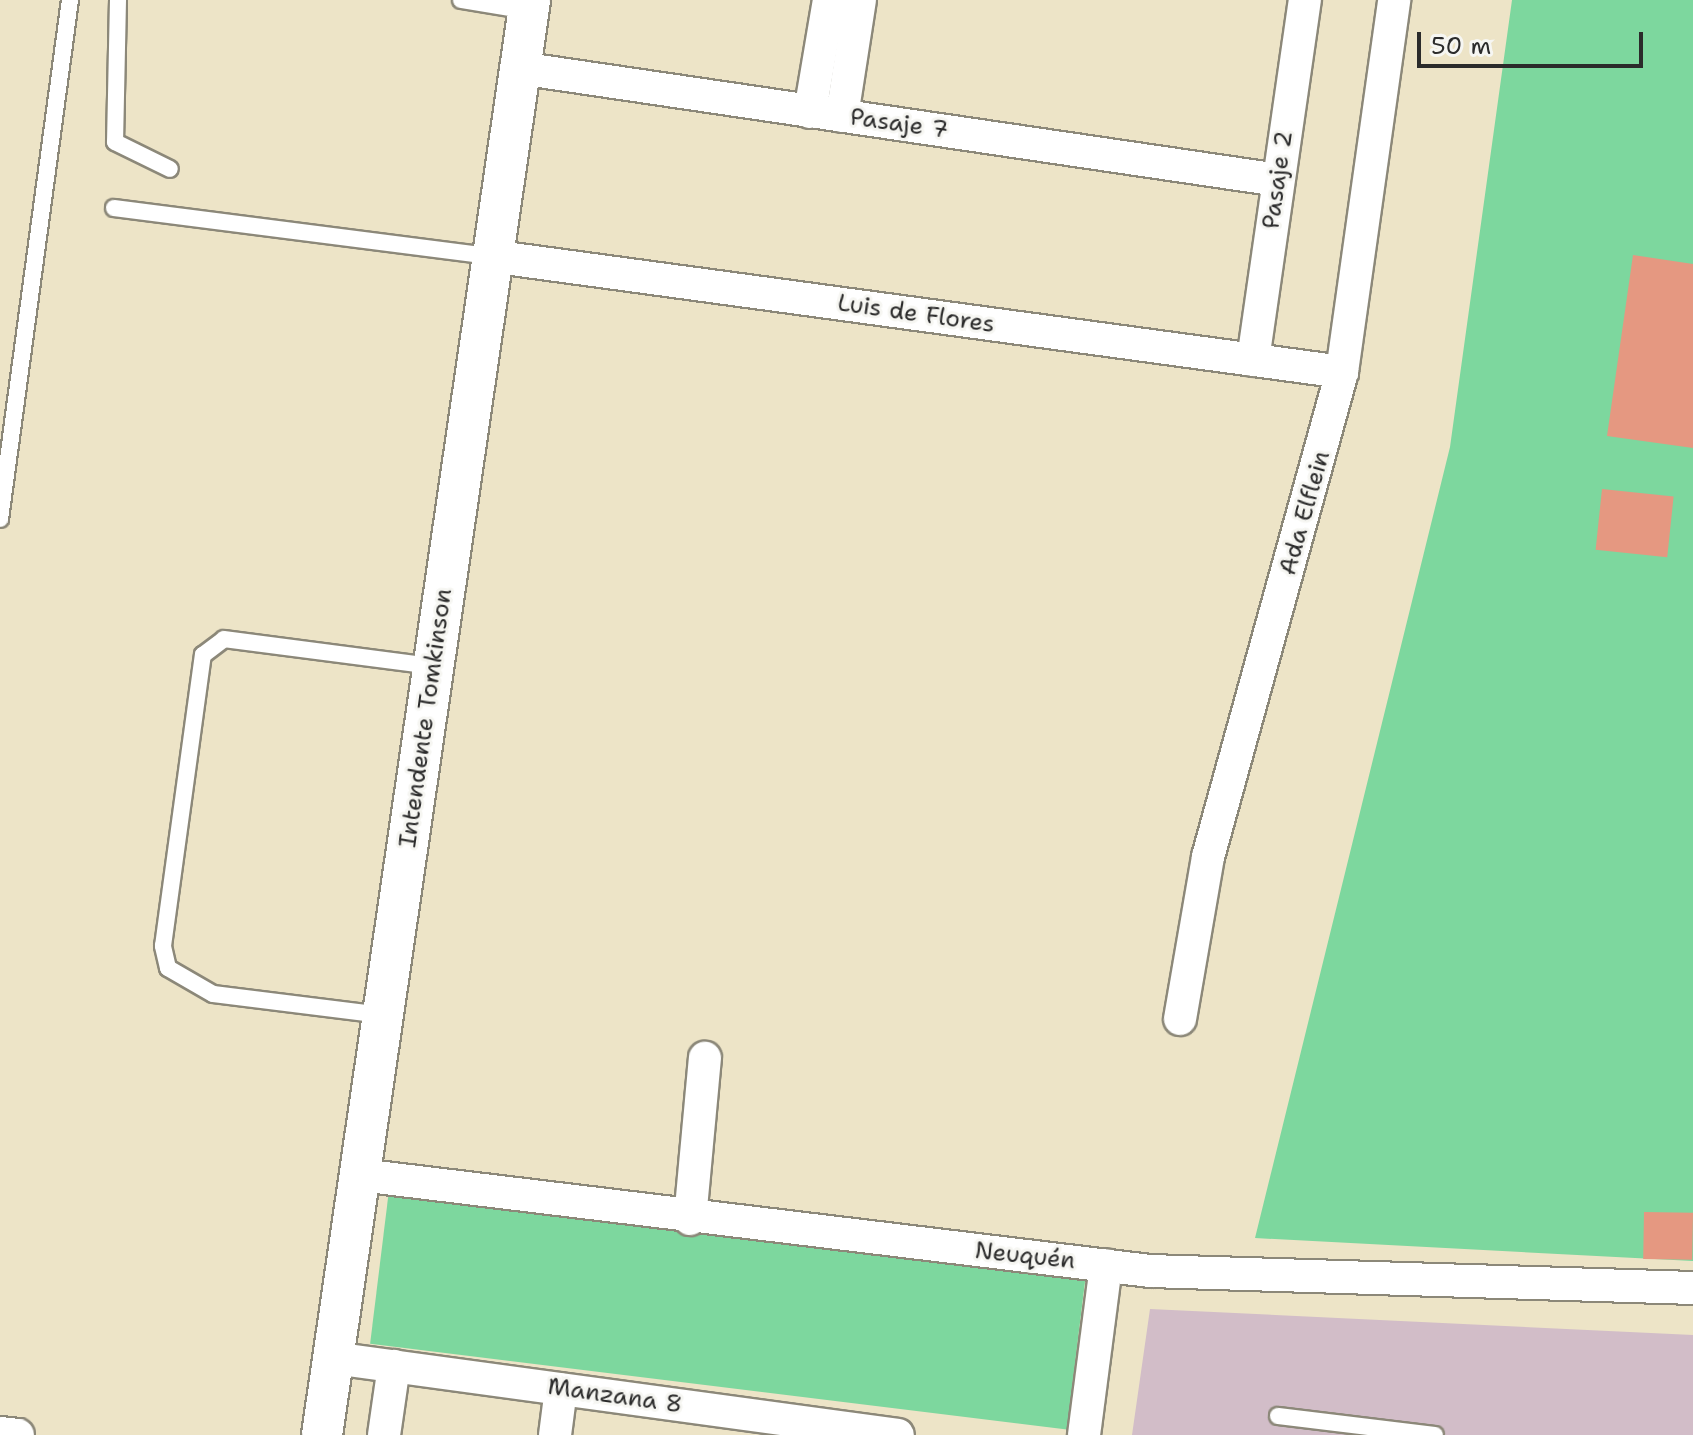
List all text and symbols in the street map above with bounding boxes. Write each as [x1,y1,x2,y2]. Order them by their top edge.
scale bar [1421,16,1647,66]
text: 50 m [1431,30,1491,62]
street label: Pasaje 7 [848,103,950,145]
street label: Pasaje 2 [1257,129,1299,231]
street label: Luis de Flores [836,289,996,339]
street label: Ada Elflein [1274,448,1336,578]
street label: Intendente Tomkinson [394,587,458,849]
street label: Neuquén [973,1236,1077,1276]
street label: Manzana 8 [546,1372,684,1420]

